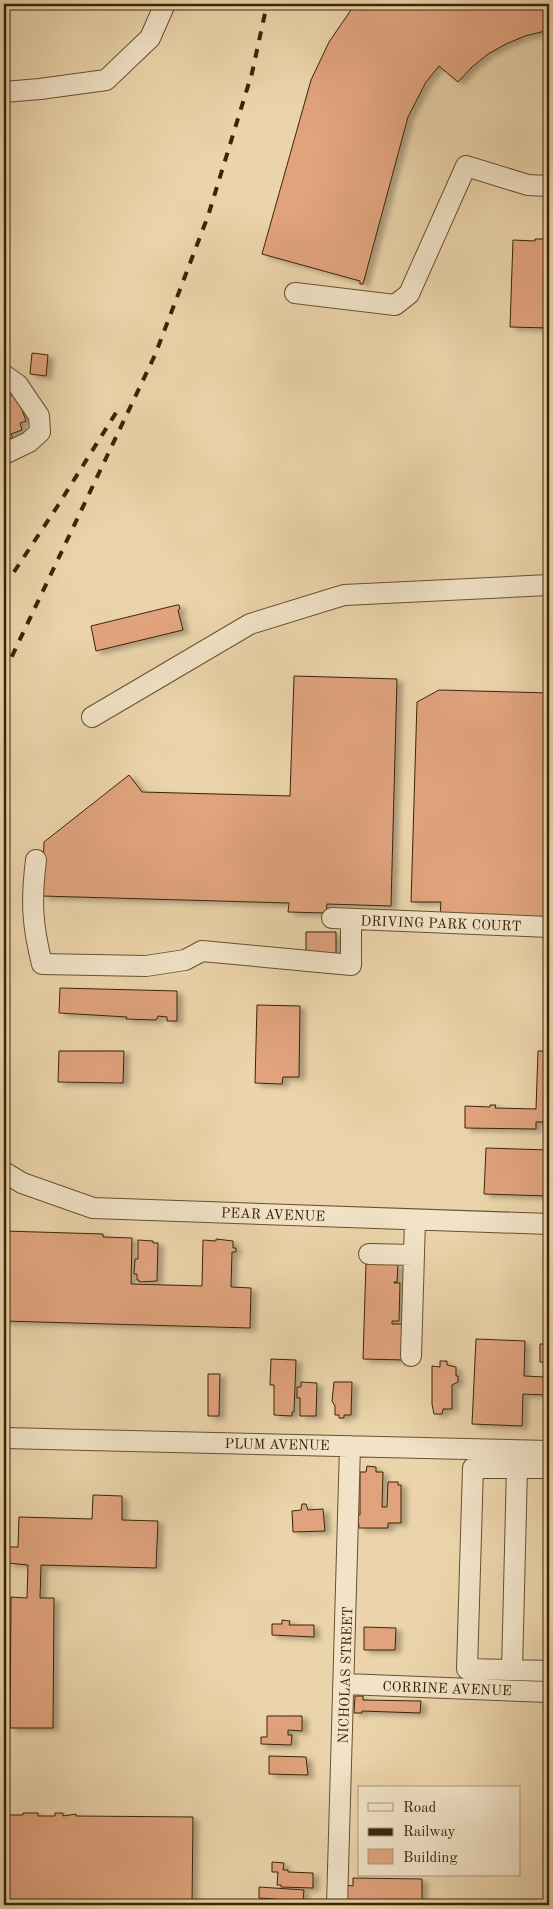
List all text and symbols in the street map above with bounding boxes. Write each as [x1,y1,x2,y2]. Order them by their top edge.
street label: DRIVING PARK COURT [360,914,522,934]
street label: PEAR AVENUE [221,1206,325,1224]
street label: PLUM AVENUE [224,1437,330,1453]
street label: NICHOLAS STREET [337,1606,355,1744]
street label: CORRINE AVENUE [382,1680,512,1698]
legend [358,1786,520,1876]
text: Road [403,1801,437,1816]
text: Railway [403,1825,456,1840]
text: Building [403,1851,458,1866]

